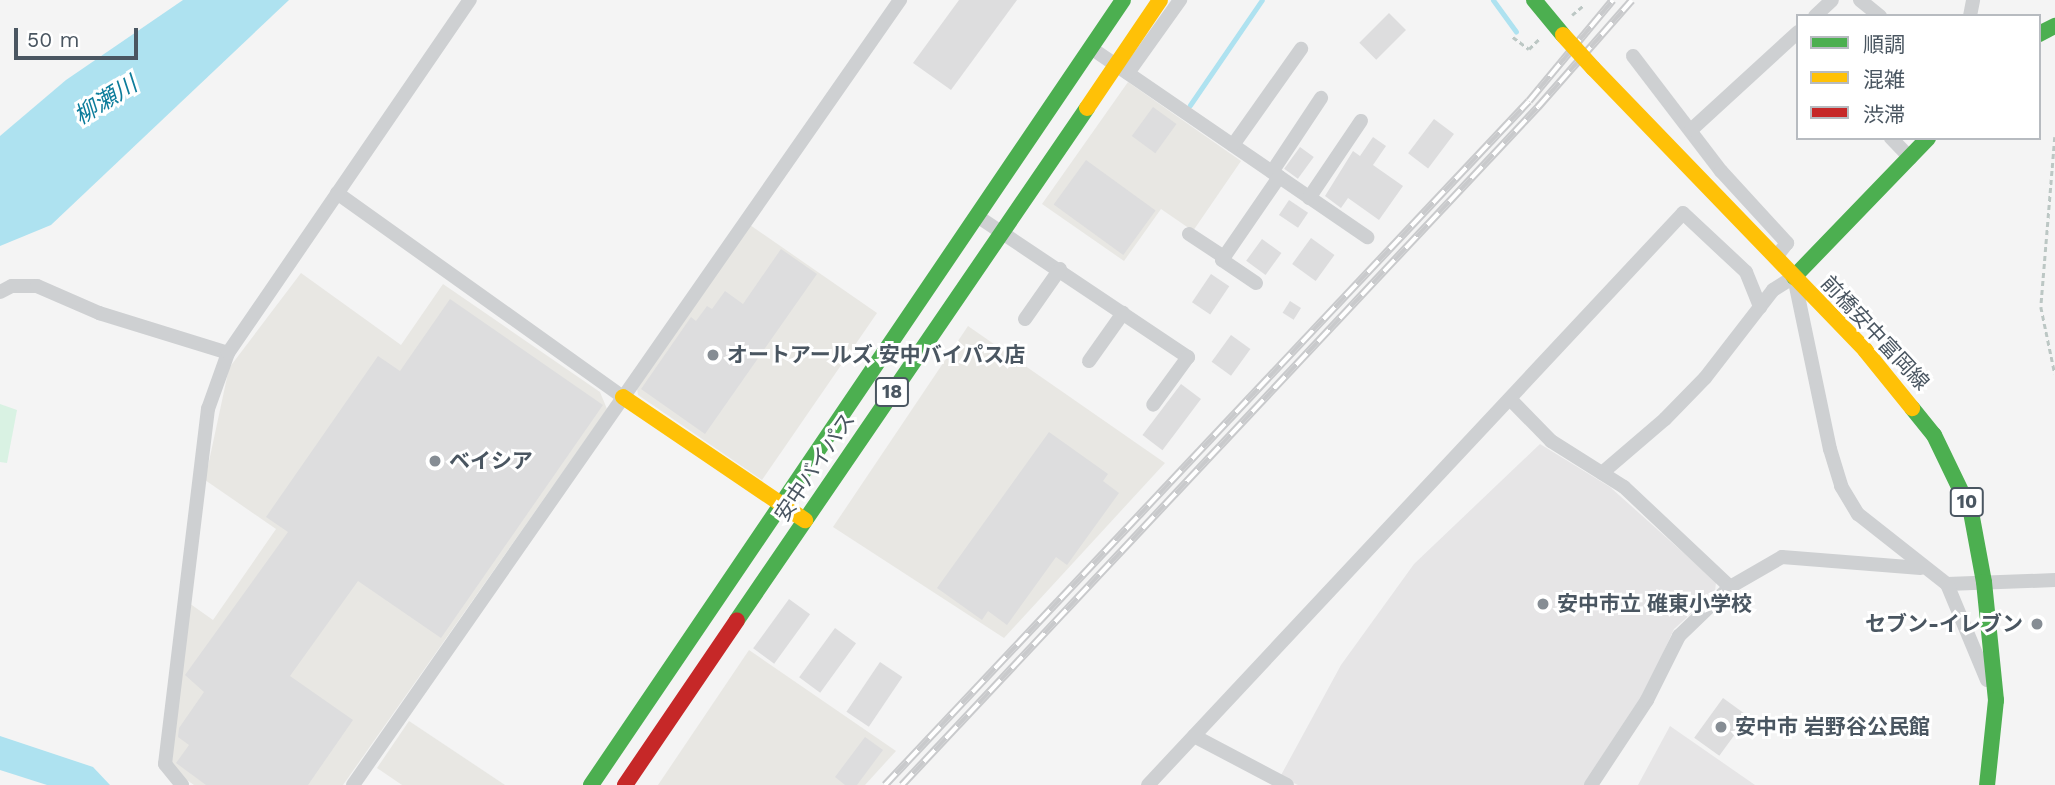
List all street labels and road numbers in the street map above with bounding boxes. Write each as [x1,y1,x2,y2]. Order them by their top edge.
street label: 前橋安中富岡線 [1816,271,1934,395]
road number: 18 [874,376,910,408]
street label: 安中バイパス [769,408,861,526]
road number: 10 [1950,486,1984,517]

